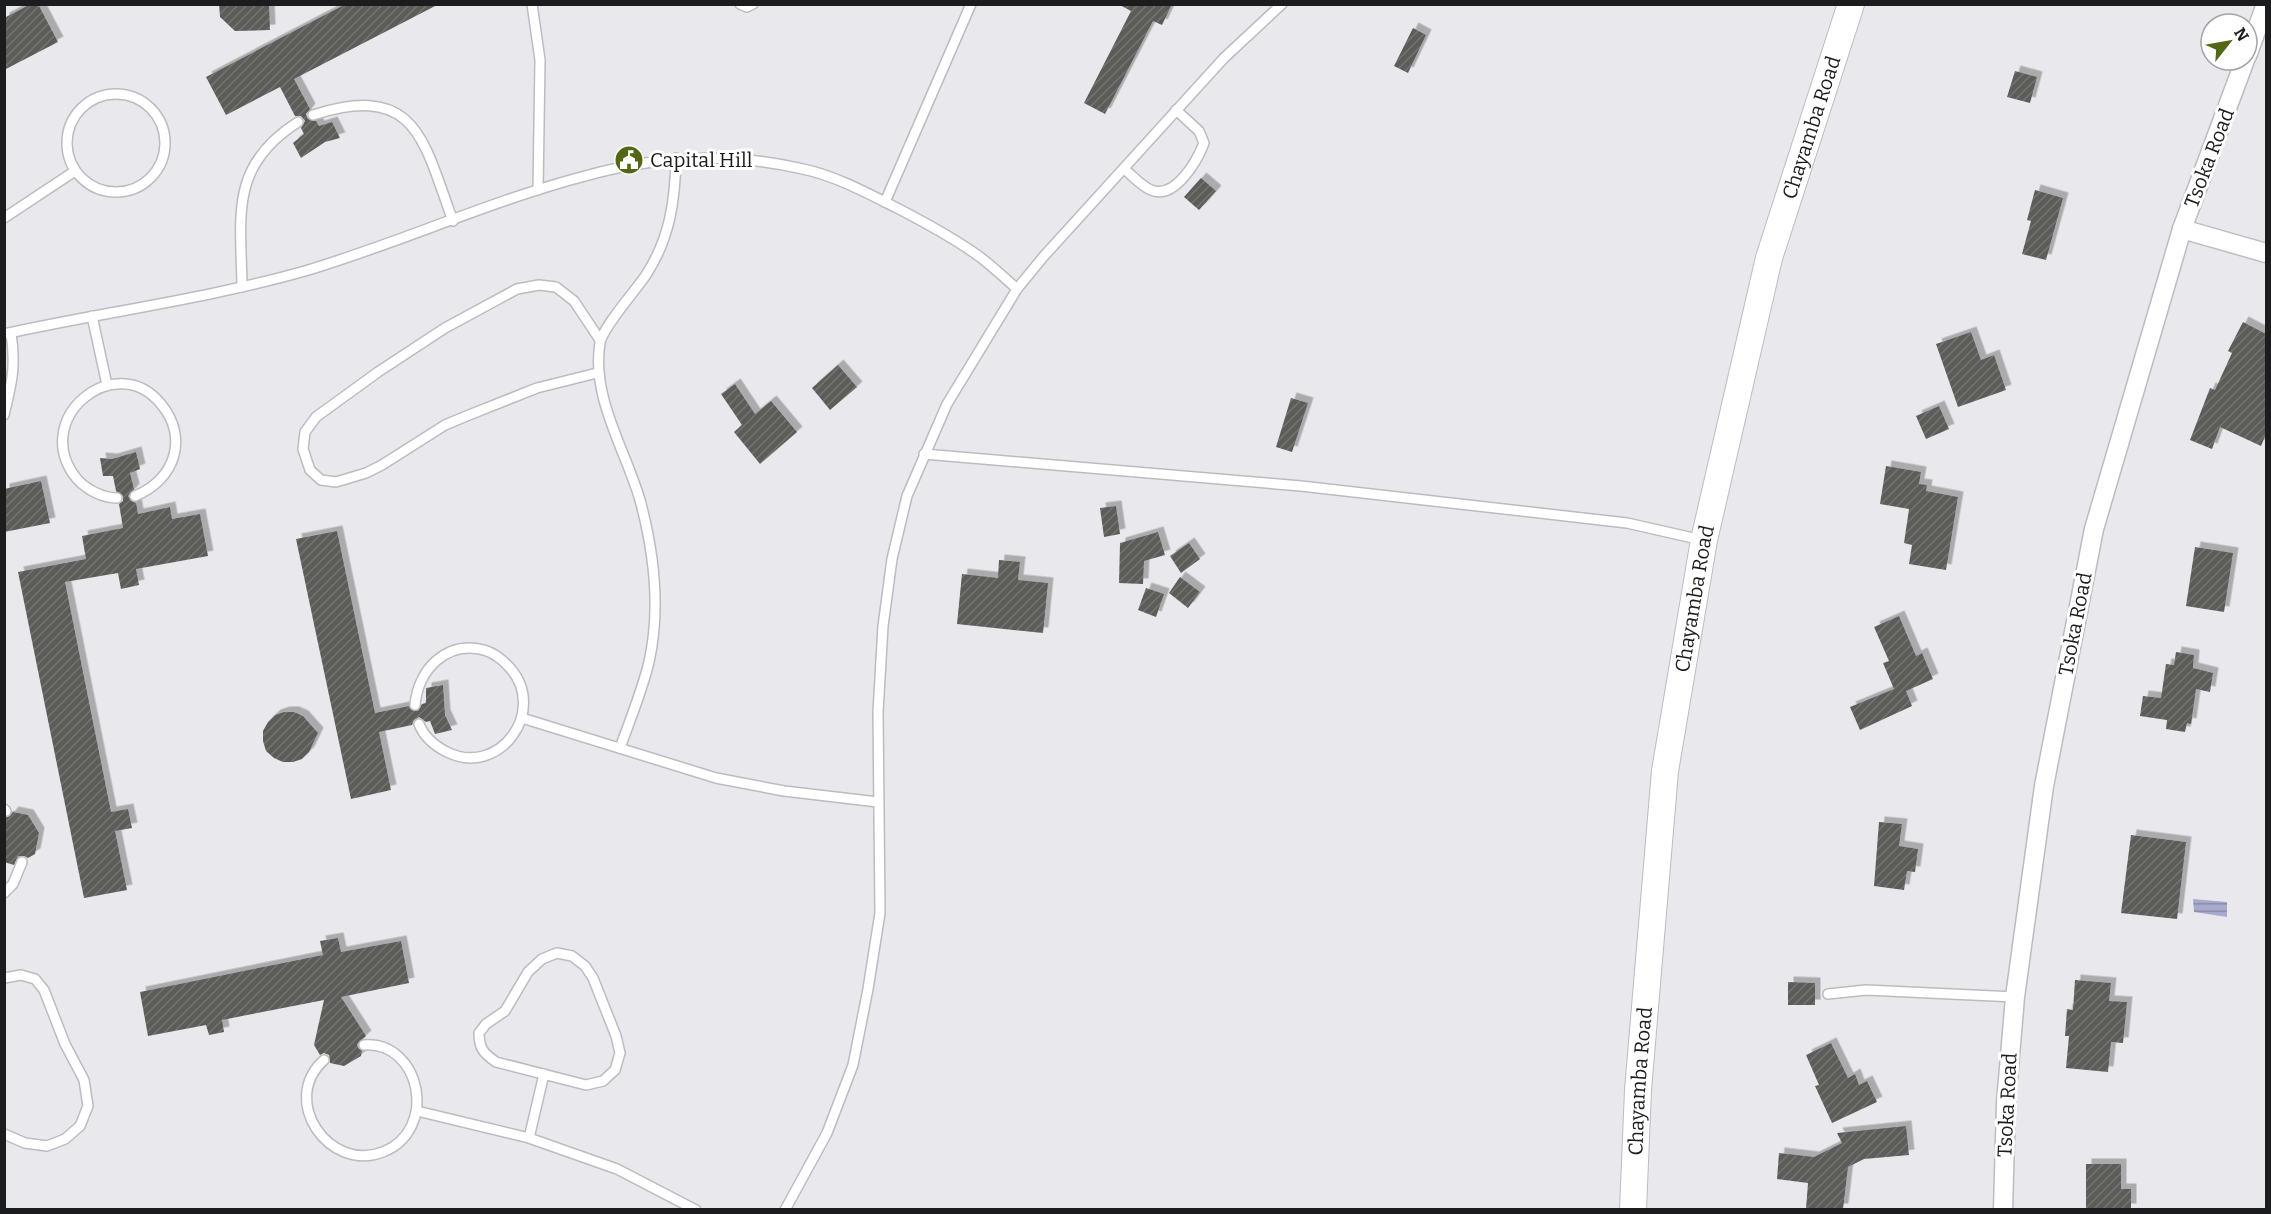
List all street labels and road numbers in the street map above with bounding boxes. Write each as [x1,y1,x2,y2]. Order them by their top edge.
street label: Chayamba Road [1777,53,1845,202]
street label: Tsoka Road [2179,105,2239,211]
street label: Chayamba Road [1670,523,1719,674]
street label: Tsoka Road [2053,570,2097,678]
street label: Chayamba Road [1623,1006,1657,1156]
street label: Tsoka Road [1992,1052,2022,1158]

